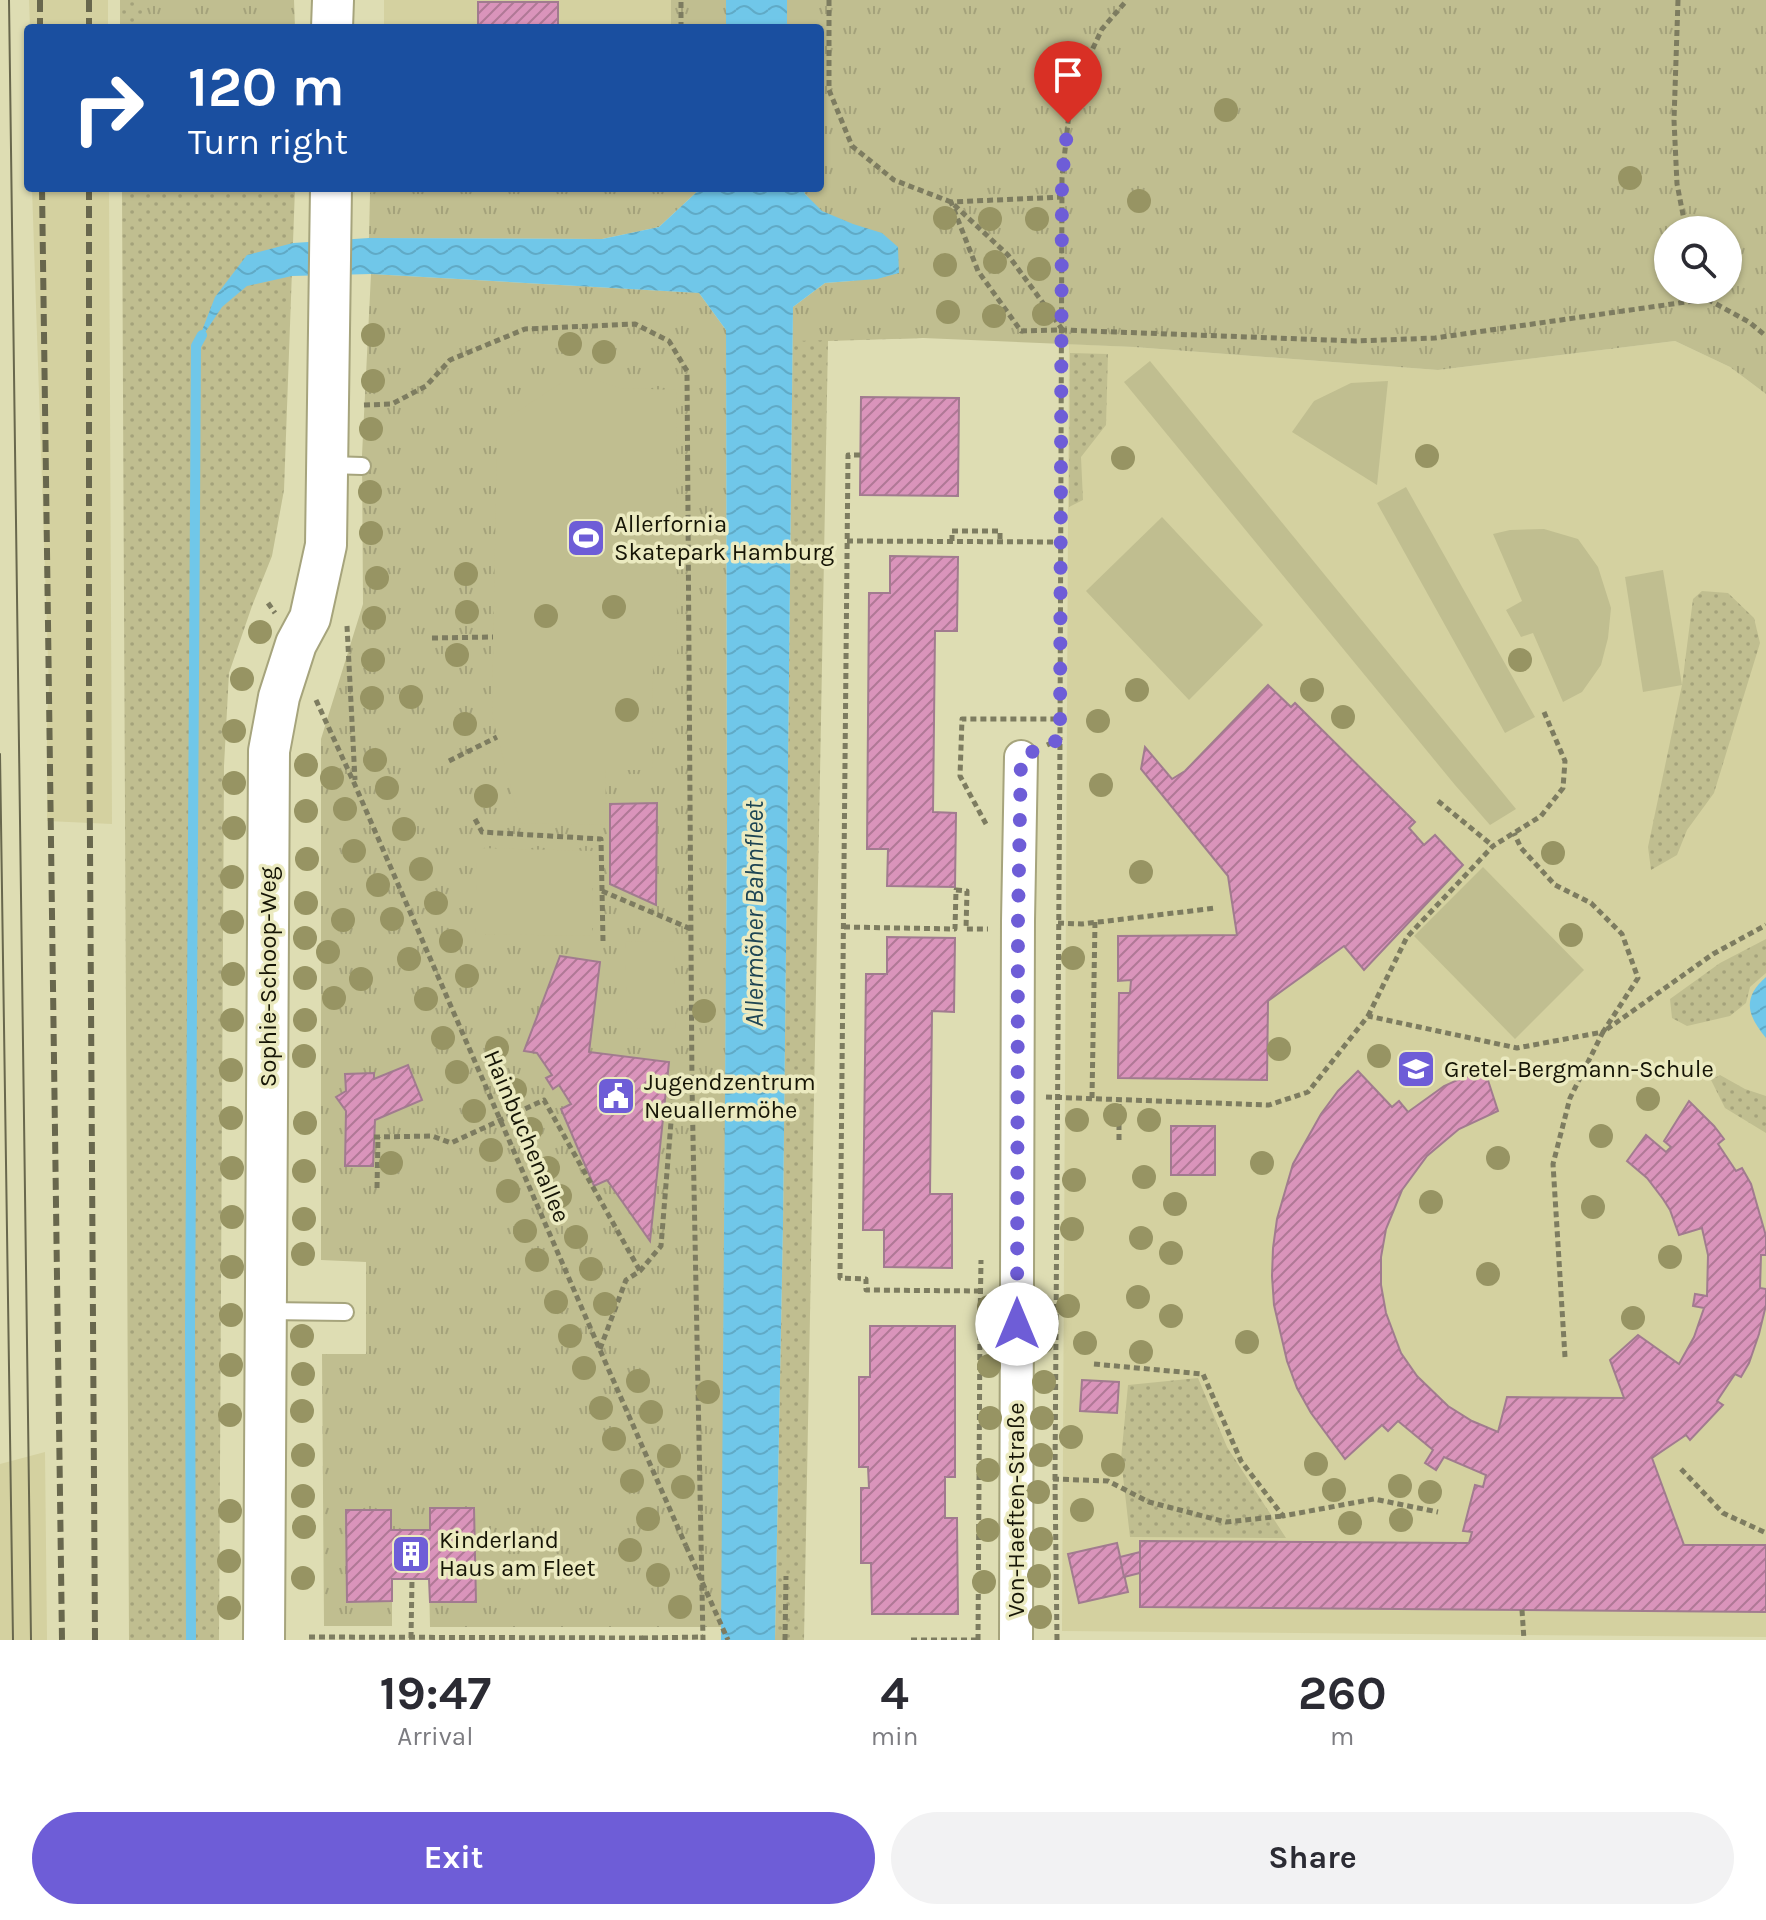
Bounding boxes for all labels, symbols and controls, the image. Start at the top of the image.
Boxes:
pin [1034,41,1102,123]
icon: arrive [1046,53,1090,97]
text: 120 m [188,54,345,119]
icon: right [56,56,160,160]
text: Turn right [188,121,348,163]
map controls [1654,216,1742,304]
button: search [1654,216,1742,304]
place label: Allerfornia Skatepark Hamburg [614,510,834,566]
sports icon: Allerfornia Skatepark Hamburg [565,517,607,559]
water label: Allermöher Bahnfleet [739,800,770,1027]
street label: Sophie-Schoop-Weg [254,866,282,1087]
street label: Hainbuchenallee [478,1046,576,1226]
school or university icon: Gretel-Bergmann-Schule [1395,1048,1437,1090]
place label: Gretel-Bergmann-Schule [1444,1055,1714,1083]
place label: Jugendzentrum Neuallermöhe [644,1068,816,1124]
public building icon: Jugendzentrum Neuallermöhe [595,1075,637,1117]
position arrow [975,1282,1059,1366]
street label: Von-Haeften-Straße [1002,1402,1030,1618]
place label: Kinderland Haus am Fleet [439,1526,595,1582]
building icon: Kinderland Haus am Fleet [390,1533,432,1575]
text: 19:47 [379,1665,491,1721]
text: 4 [880,1665,909,1721]
text: 260 [1298,1665,1387,1721]
text: Arrival [397,1721,473,1752]
text: min [871,1721,918,1752]
text: m [1330,1721,1354,1752]
button: Exit [32,1812,875,1904]
button: Share [891,1812,1734,1904]

